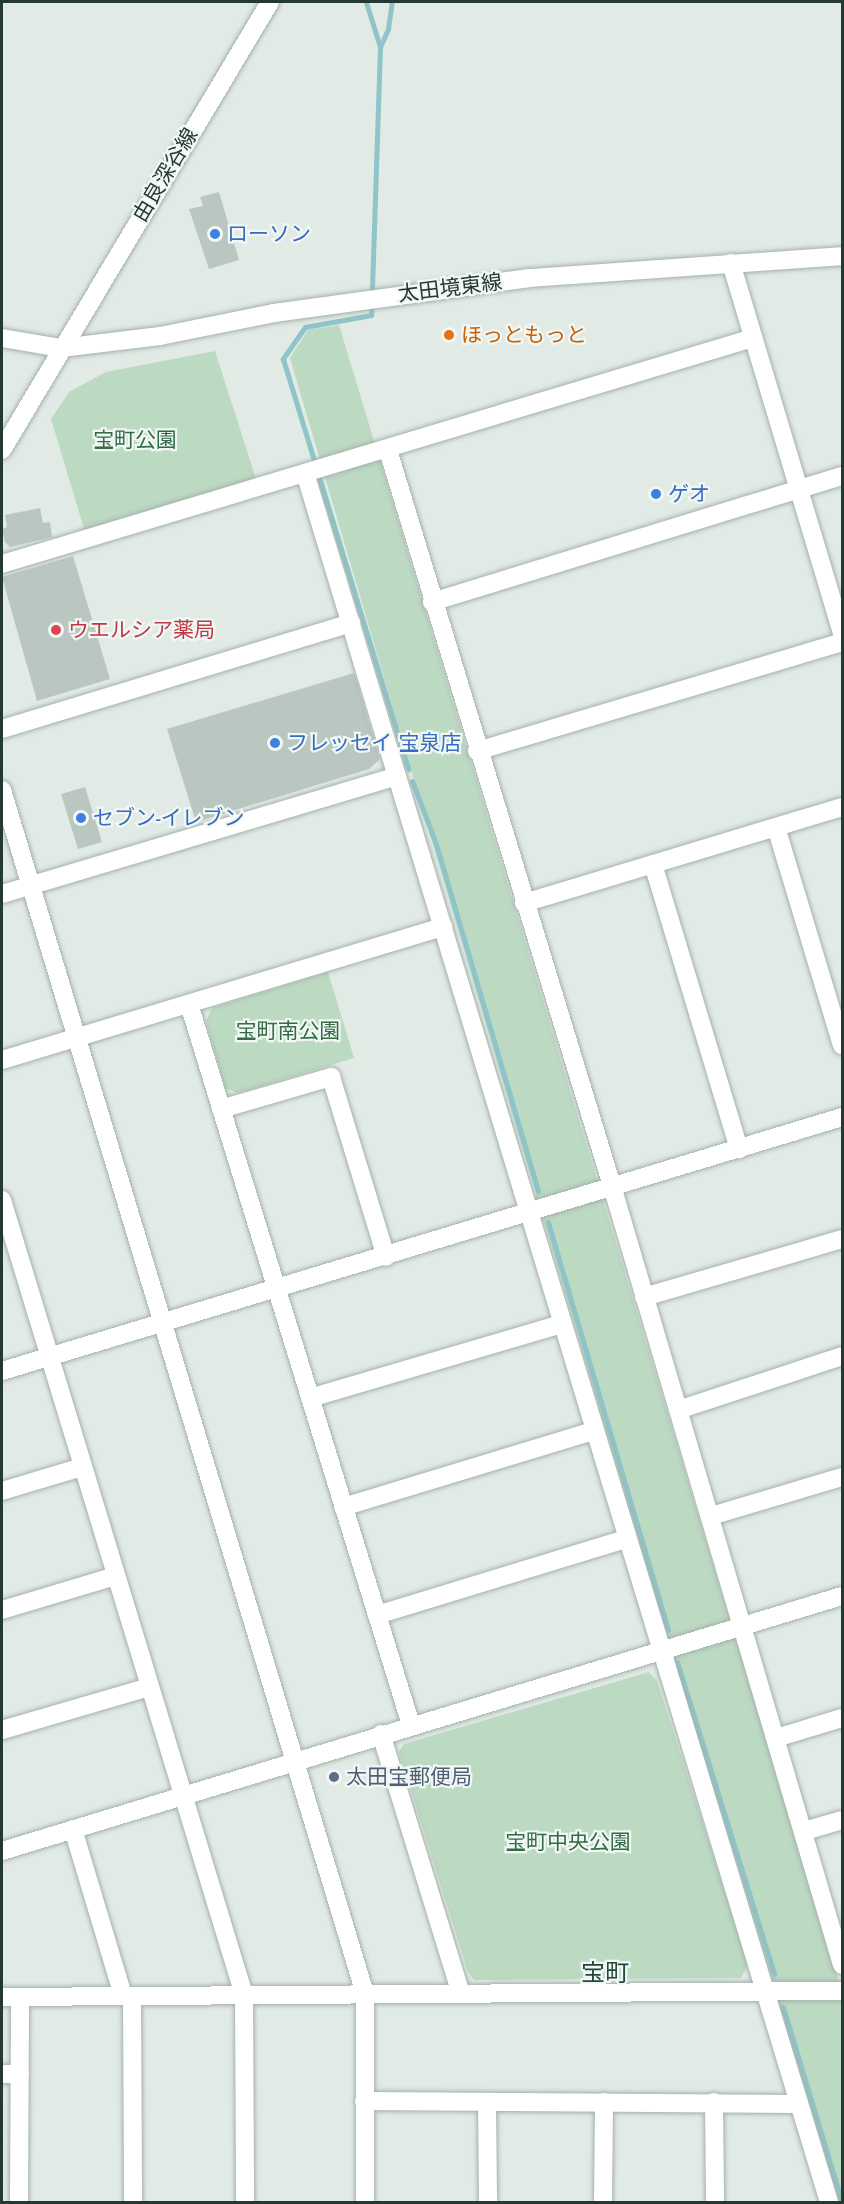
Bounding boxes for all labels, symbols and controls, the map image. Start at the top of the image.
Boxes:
street label: 由良深谷線 [127,124,203,226]
place label: ローソン [227,221,311,247]
marker: ローソン [208,227,222,241]
street label: 太田境東線 [396,269,504,307]
place label: ほっともっと [461,322,587,348]
marker: ほっともっと [442,328,456,342]
park label: 宝町公園 [93,427,177,453]
place label: ゲオ [668,481,710,507]
marker: ゲオ [649,487,663,501]
place label: ウエルシア薬局 [68,617,215,643]
marker: ウエルシア薬局 [49,623,63,637]
place label: フレッセイ 宝泉店 [287,730,461,756]
marker: フレッセイ 宝泉店 [268,736,282,750]
place label: セブン-イレブン [93,805,244,831]
marker: セブン-イレブン [74,811,88,825]
park label: 宝町南公園 [236,1018,340,1044]
place label: 太田宝郵便局 [346,1764,472,1790]
marker: 太田宝郵便局 [327,1770,341,1784]
park label: 宝町中央公園 [505,1829,631,1855]
district label: 宝町 [581,1959,629,1987]

